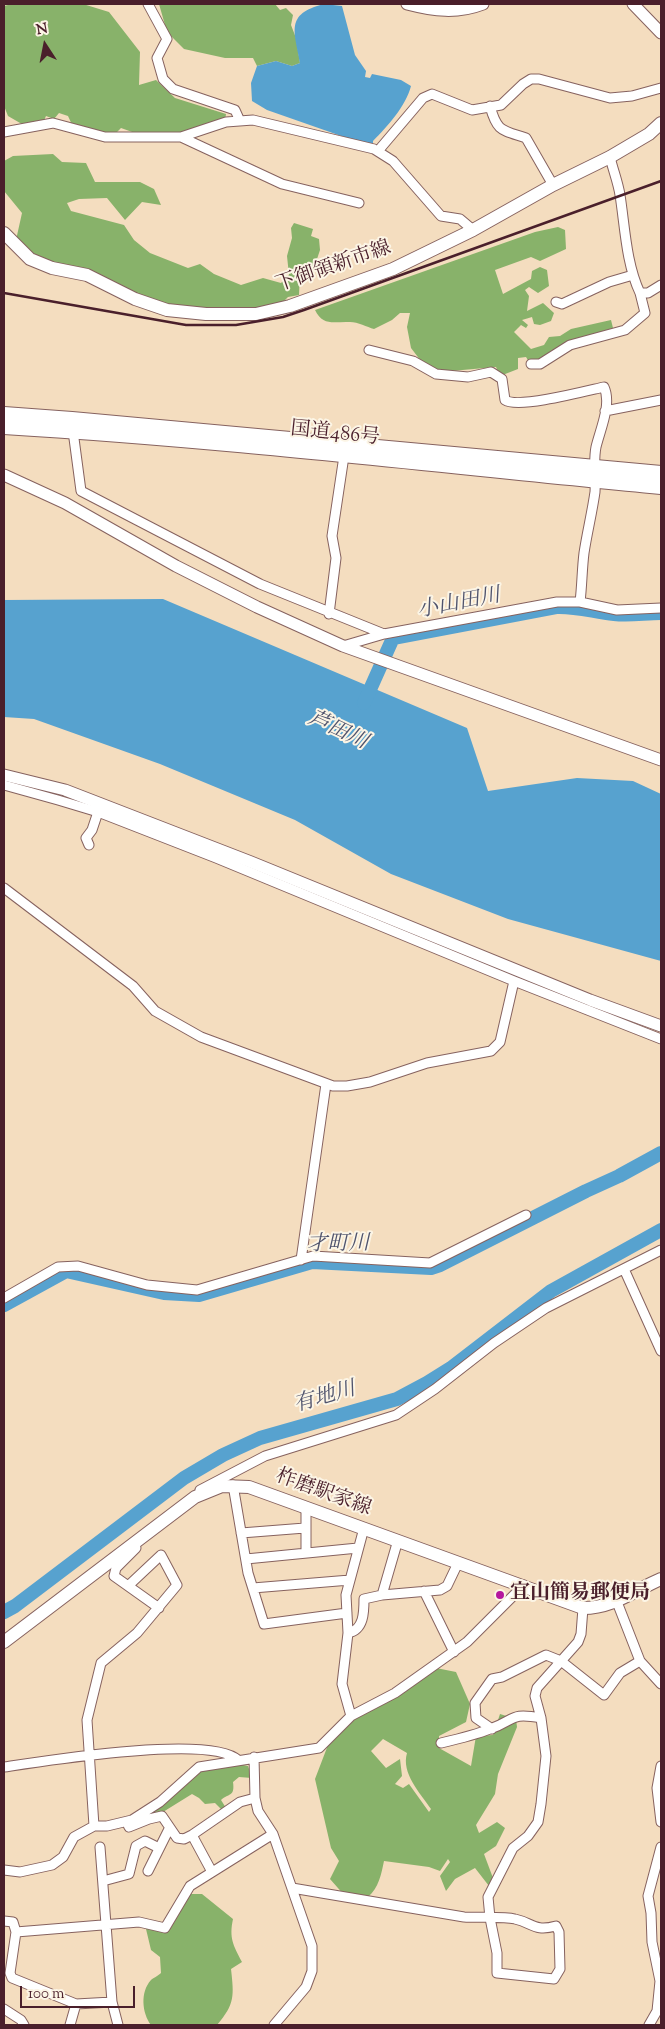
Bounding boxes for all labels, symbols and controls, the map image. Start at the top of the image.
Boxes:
text: N [35,19,50,41]
north arrow [20,20,70,70]
street label: 下御領新市線 [273,237,395,299]
street label: 国道486号 [289,418,381,452]
water label: 小山田川 [415,585,503,625]
water label: 芦田川 [303,707,371,757]
water label: 才町川 [306,1233,370,1259]
water label: 有地川 [291,1378,359,1420]
street label: 柞磨駅家線 [272,1466,374,1522]
place label: 宜山簡易郵便局 [510,1583,650,1607]
marker: 宜山簡易郵便局 [494,1589,506,1601]
scale bar [22,1976,138,2008]
text: 100 m [28,1984,64,2005]

